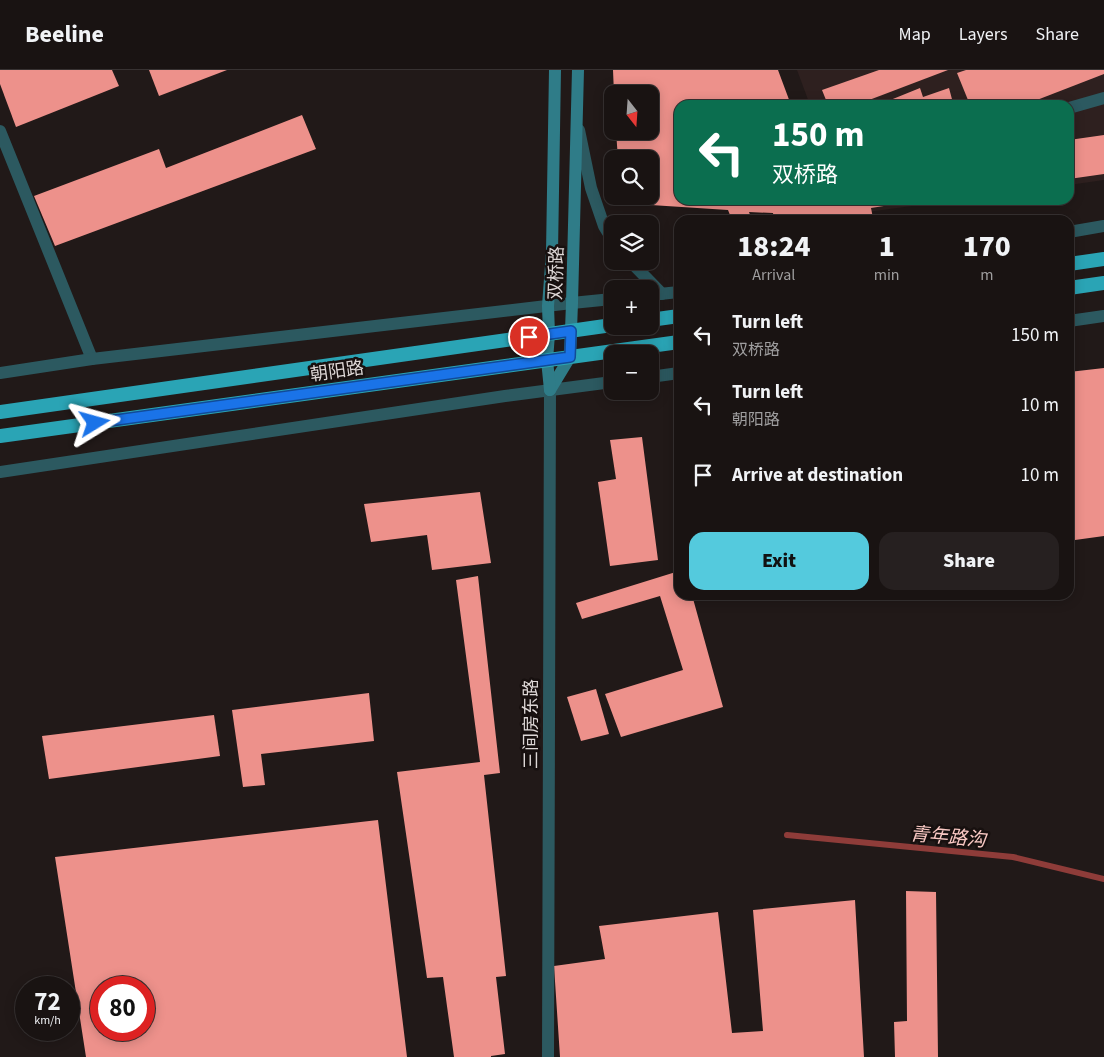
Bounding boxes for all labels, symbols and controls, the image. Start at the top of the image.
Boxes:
text: Beeline [25,17,104,52]
text: Map [899,22,931,47]
text: Layers [959,22,1008,47]
text: Share [1036,22,1079,47]
north arrow [604,85,659,140]
map controls [604,85,659,400]
text: 150 m [772,110,864,160]
icon: left [689,120,754,185]
button: search [604,150,659,205]
text: 双桥路 [772,159,838,191]
button: layers [604,215,659,270]
text: 18:24 [737,225,811,268]
text: 1 [879,225,895,268]
text: 170 [963,225,1011,268]
street label: 双桥路 [543,246,570,300]
text: Arrival [752,264,795,286]
text: min [874,264,900,286]
text: m [980,264,993,286]
button: + [604,280,659,335]
text: Turn left [732,309,803,336]
pin [508,316,550,358]
icon: left [689,321,717,349]
text: 150 m [1011,322,1059,349]
icon: arrive [515,323,543,351]
text: 双桥路 [732,339,780,361]
button: − [604,345,659,400]
street label: 朝阳路 [309,355,366,388]
text: Turn left [732,379,803,406]
icon: left [689,391,717,419]
text: 10 m [1021,392,1059,419]
position arrow [68,396,120,448]
text: 朝阳路 [732,409,780,431]
icon: arrive [689,461,717,489]
text: Arrive at destination [732,462,903,489]
text: 10 m [1021,462,1059,489]
button: Exit [689,532,869,590]
button: Share [879,532,1059,590]
street label: 三间房东路 [519,679,544,769]
water label: 青年路沟 [909,821,989,854]
speed limit sign: 80 [90,976,155,1041]
text: 72 [34,984,61,1020]
text: km/h [34,1012,61,1029]

